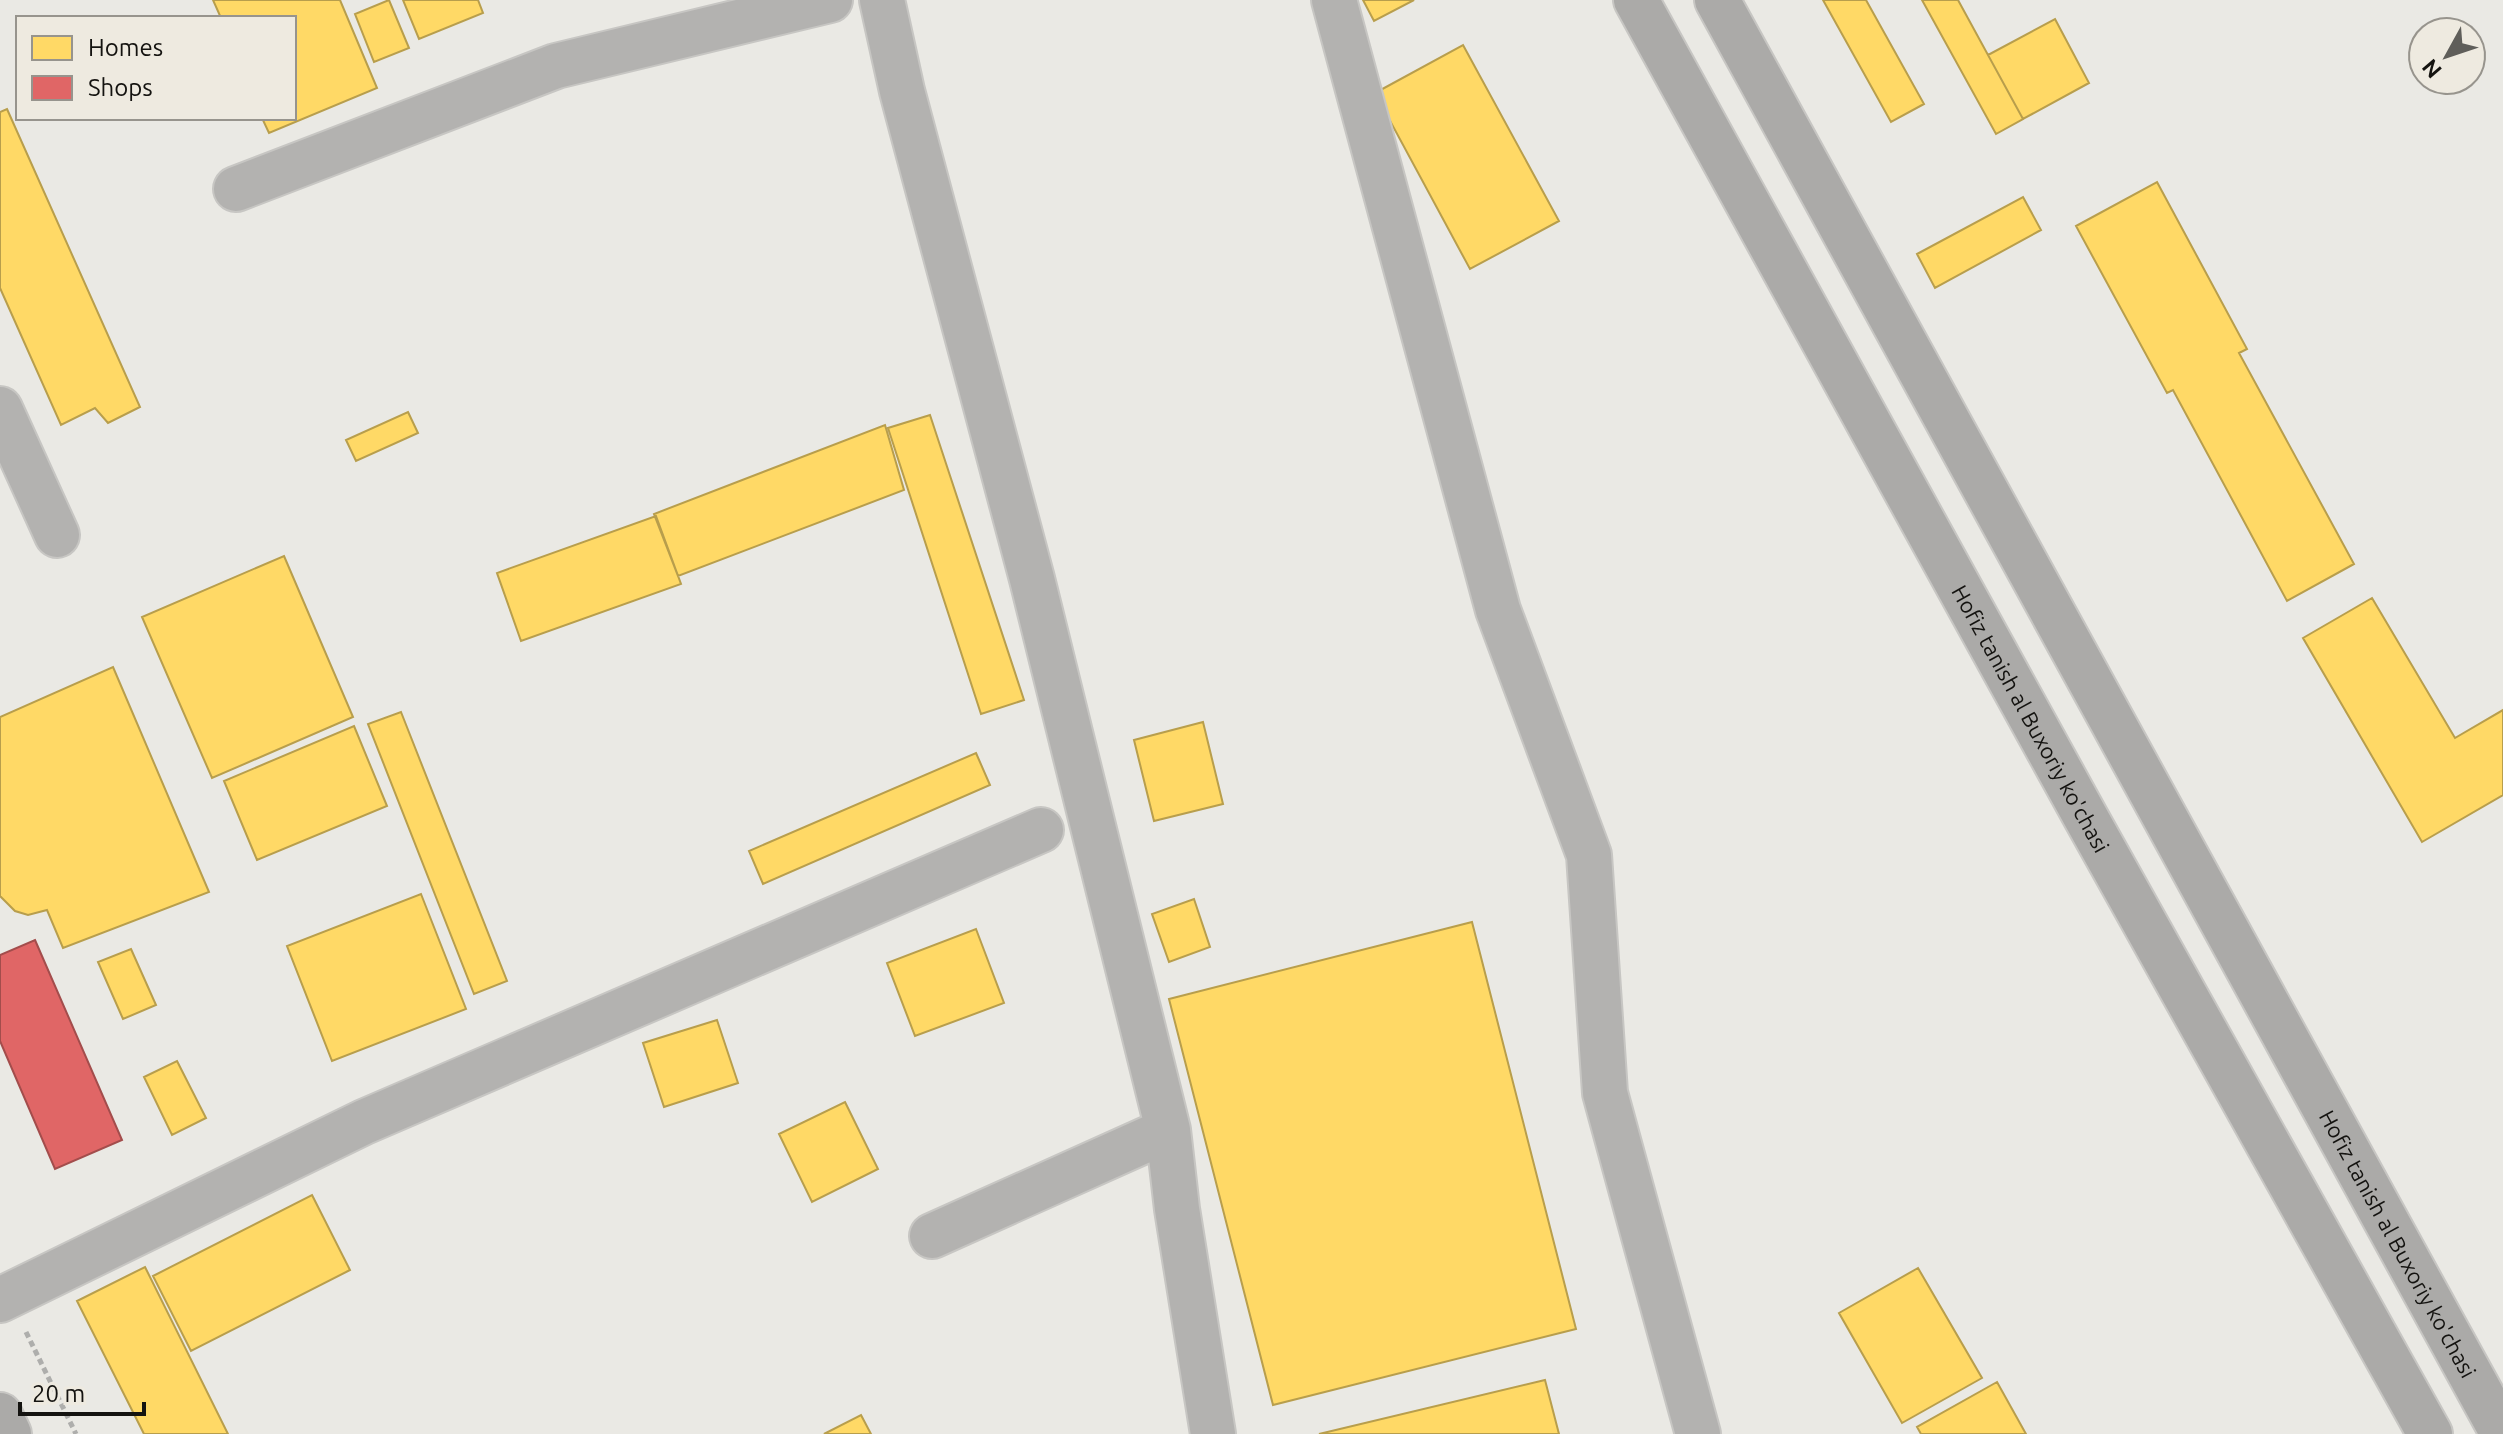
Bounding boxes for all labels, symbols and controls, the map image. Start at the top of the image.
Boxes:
legend [16,16,296,120]
north arrow [2407,16,2487,96]
text: Homes [88,34,163,61]
text: N [2416,55,2446,84]
text: Shops [88,74,153,101]
street label: Hofiz tanish al Buxoriy ko'chasi [1948,580,2115,856]
street label: Hofiz tanish al Buxoriy ko'chasi [2315,1105,2482,1382]
scale bar [20,1366,144,1416]
text: 20 m [32,1380,85,1407]

